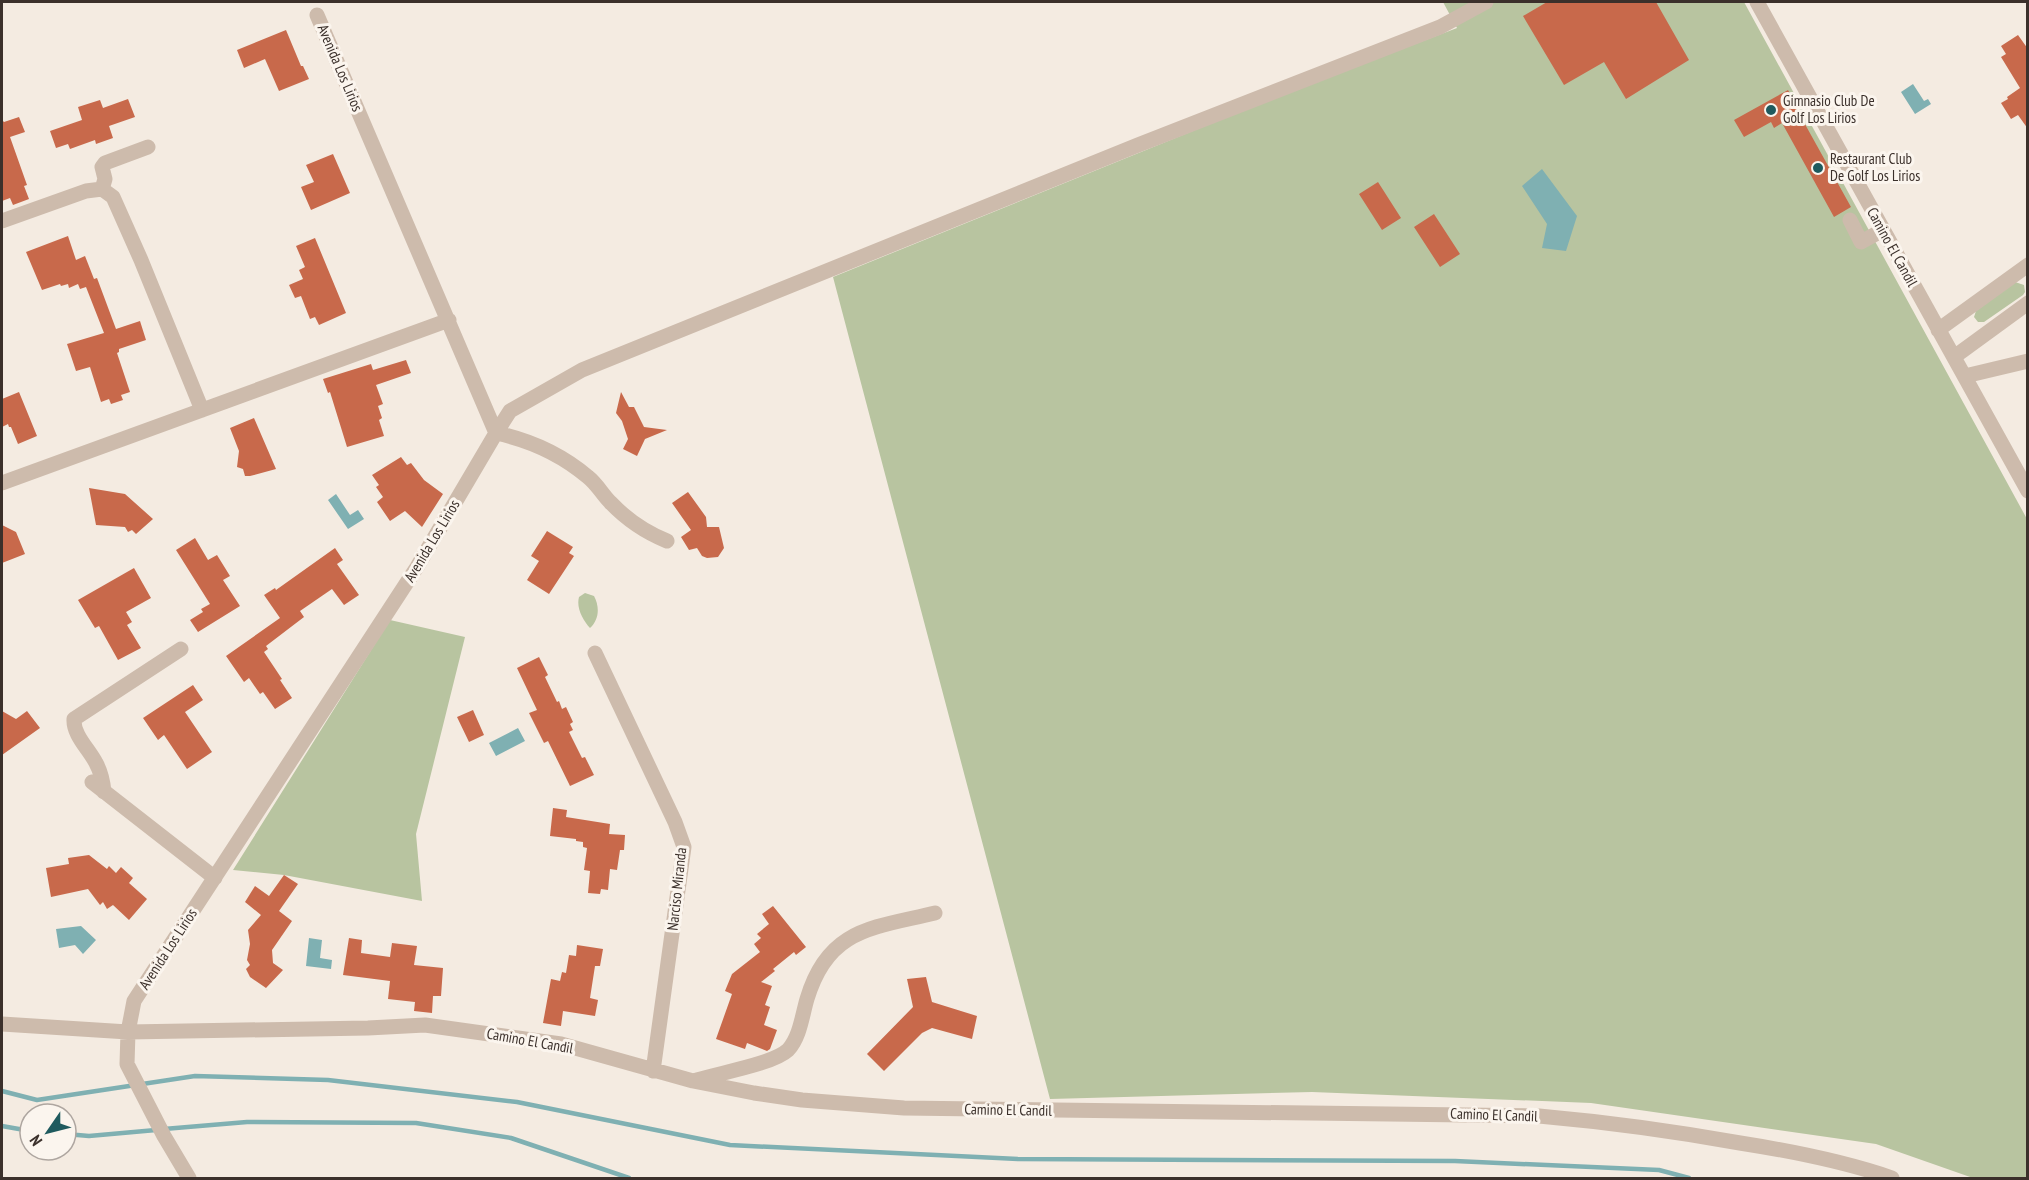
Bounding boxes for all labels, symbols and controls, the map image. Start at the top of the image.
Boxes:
street label: Avenida Los Lirios [314,21,367,114]
place label: Gimnasio Club De Golf Los Lirios [1783,91,1875,127]
marker: Gimnasio Club De Golf Los Lirios [1764,103,1778,117]
place label: Restaurant Club De Golf Los Lirios [1830,149,1920,185]
marker: Restaurant Club De Golf Los Lirios [1811,161,1825,175]
street label: Camino El Candil [1863,204,1922,290]
street label: Avenida Los Lirios [400,496,464,585]
street label: Narciso Miranda [663,846,690,931]
street label: Avenida Los Lirios [134,905,201,993]
street label: Camino El Candil [485,1024,575,1058]
street label: Camino El Candil [964,1099,1052,1120]
north arrow [18,1102,78,1162]
street label: Camino El Candil [1450,1103,1539,1126]
text: N [25,1131,46,1150]

